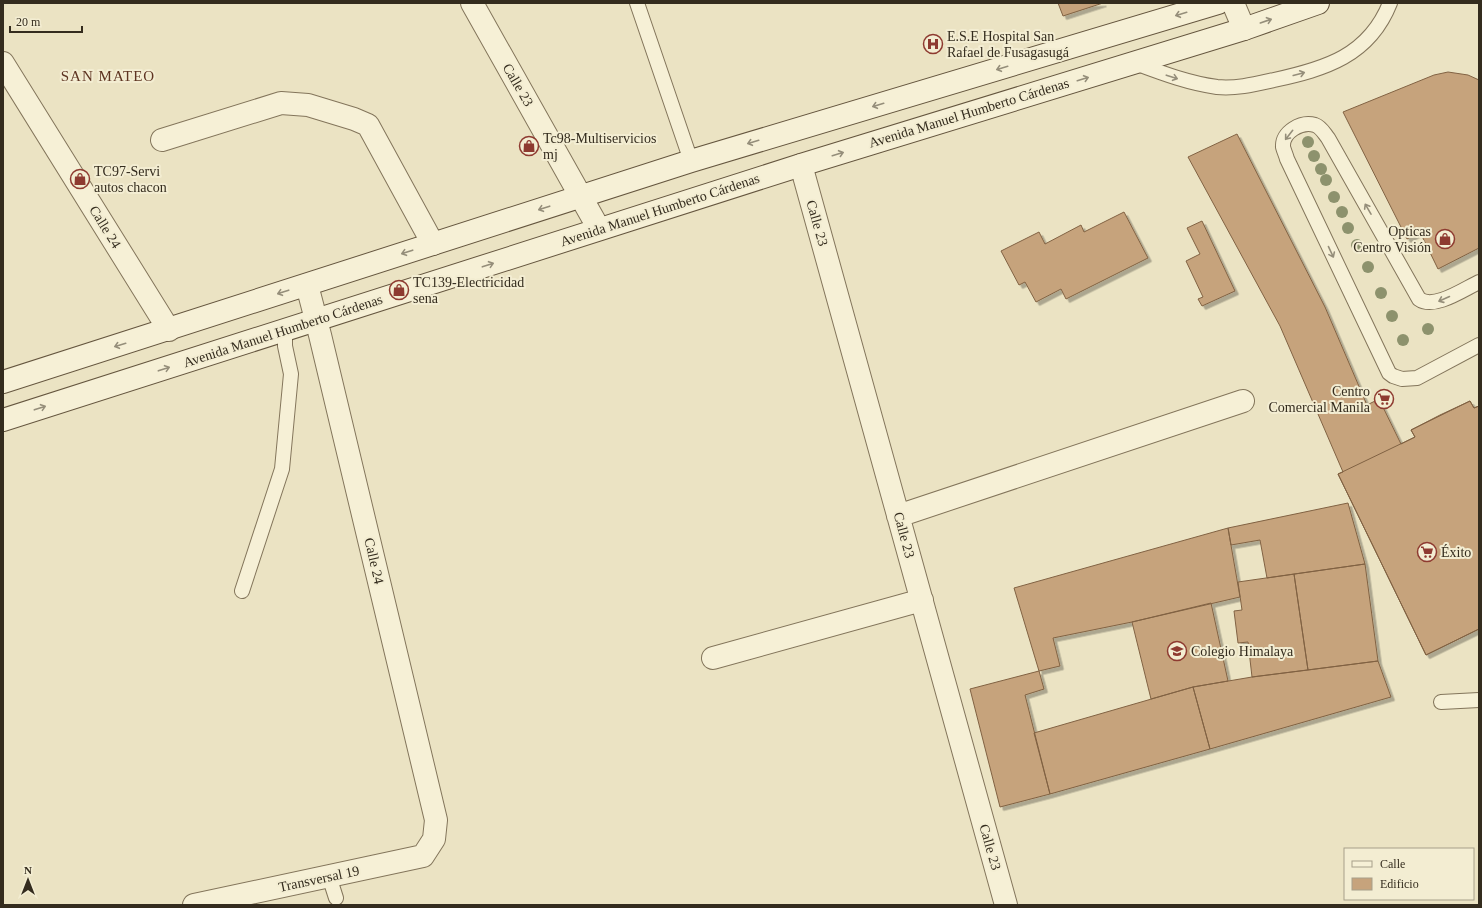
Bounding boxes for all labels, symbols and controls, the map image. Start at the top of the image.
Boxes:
scale bar [10,8,82,34]
one-way arrow [1174,11,1187,18]
text: 20 m [16,15,41,29]
one-way arrow [1259,17,1272,24]
place label: E.S.E Hospital San Rafael de Fusagasugá [947,29,1070,60]
hospital icon: E.S.E Hospital San Rafael de Fusagasugá [922,33,944,55]
street label: Calle 23 [500,61,536,109]
one-way arrow [996,65,1009,72]
district label: SAN MATEO [61,68,155,84]
one-way arrow [1292,70,1305,77]
one-way arrow [1165,73,1177,81]
street label: Avenida Manuel Humberto Cárdenas [867,75,1071,151]
one-way arrow [1076,75,1089,82]
one-way arrow [872,102,885,109]
one-way arrow [1285,129,1293,140]
place label: Tc98-Multiservicios mj [543,131,656,162]
shop icon: Tc98-Multiservicios mj [518,135,540,157]
one-way arrow [747,139,760,146]
one-way arrow [832,150,845,157]
place label: TC97-Servi autos chacon [94,164,167,195]
shop icon: TC97-Servi autos chacon [69,168,91,190]
street label: Avenida Manuel Humberto Cárdenas [559,171,761,249]
street label: Calle 23 [803,198,831,248]
street label: Calle 24 [86,203,124,251]
one-way arrow [1364,203,1372,215]
one-way arrow [538,205,551,212]
place label: Opticas Centro Visión [1353,224,1431,255]
shop icon: Opticas Centro Visión [1434,228,1456,250]
one-way arrow [1328,246,1335,258]
one-way arrow [401,249,414,256]
one-way arrow [481,261,494,268]
place label: TC139-Electricidad sena [413,275,524,306]
shop icon: TC139-Electricidad sena [388,279,410,301]
one-way arrow [277,289,290,296]
street label: Avenida Manuel Humberto Cárdenas [182,292,384,370]
one-way arrow [1438,295,1450,303]
one-way arrow [113,342,126,349]
one-way arrow [157,365,170,372]
place label: Centro Comercial Manila [1269,384,1371,415]
supermarket icon: Centro Comercial Manila [1373,388,1395,410]
one-way arrow [33,404,46,411]
street label: Calle 23 [891,510,917,560]
street label: Calle 24 [361,536,387,586]
supermarket icon: Éxito [1416,541,1438,563]
place label: Éxito [1441,544,1471,560]
school or university icon: Colegio Himalaya [1166,640,1188,662]
place label: Colegio Himalaya [1191,644,1294,659]
street label: Calle 23 [976,822,1004,872]
legend [1344,848,1474,900]
text: Calle [1380,857,1405,871]
north arrow [8,860,48,900]
street label: Transversal 19 [277,863,361,895]
text: N [24,864,32,876]
text: Edificio [1380,877,1419,891]

